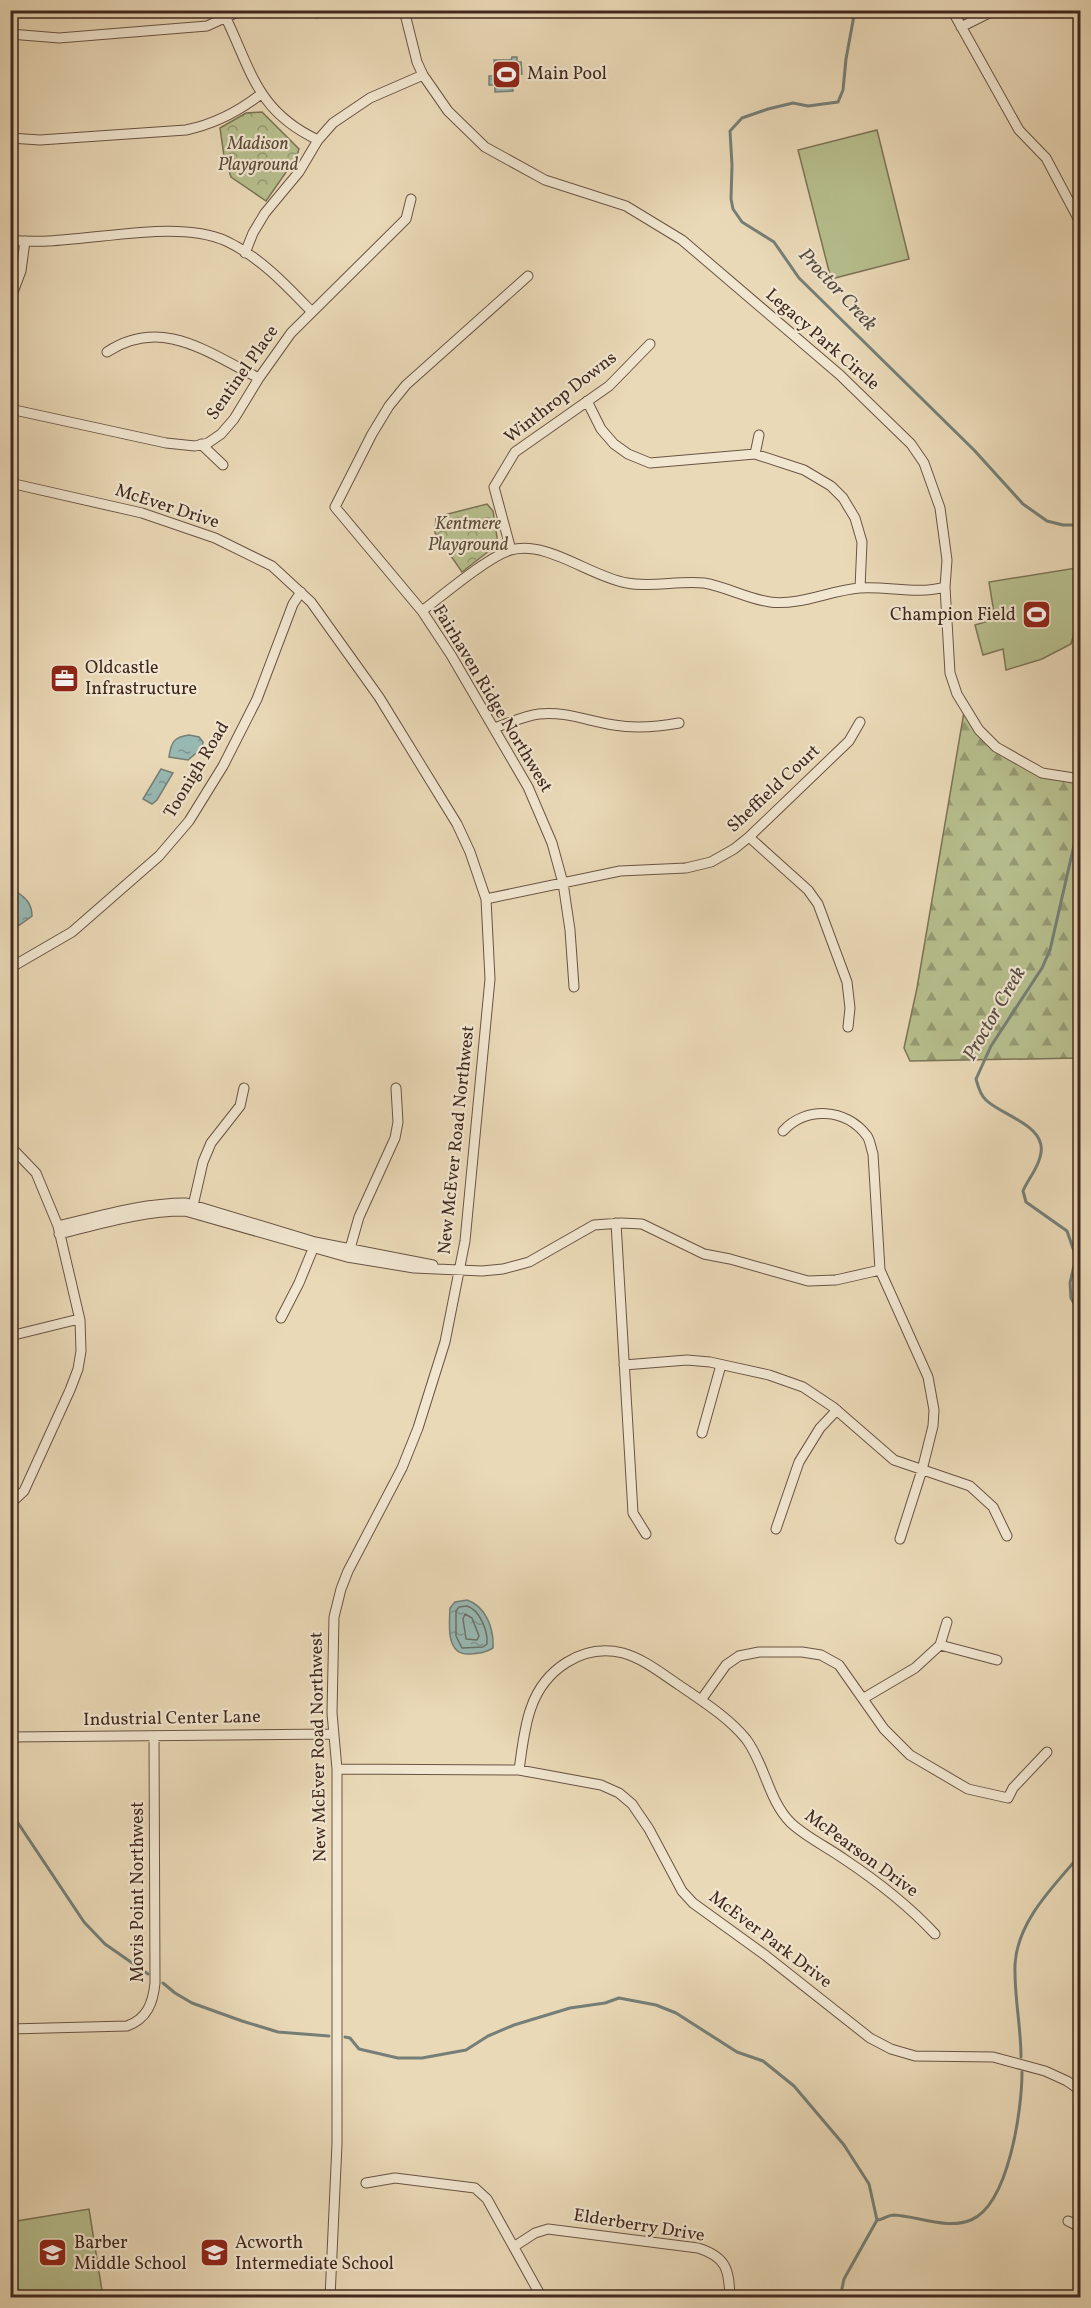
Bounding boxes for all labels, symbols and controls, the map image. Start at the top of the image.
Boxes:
sports icon: Main Pool [490,58,522,90]
place label: Main Pool [527,62,607,87]
park label: Madison Playground [218,132,299,178]
water label: Proctor Creek [791,242,883,338]
street label: Legacy Park Circle [759,283,885,397]
street label: Sentinel Place [201,321,285,425]
street label: Winthrop Downs [499,346,623,450]
street label: McEver Drive [112,478,222,536]
park label: Kentmere Playground [428,512,509,558]
sports icon: Champion Field [1021,599,1053,631]
street label: Fairhaven Ridge Northwest [426,601,558,797]
place label: Champion Field [890,603,1016,628]
place label: Oldcastle Infrastructure [85,656,197,702]
office icon: Oldcastle Infrastructure [48,662,80,694]
street label: Toonigh Road [158,717,236,823]
street label: Sheffield Court [722,739,826,839]
water label: Proctor Creek [957,962,1033,1066]
street label: New McEver Road Northwest [433,1024,481,1256]
street label: New McEver Road Northwest [304,1632,334,1862]
street label: Industrial Center Lane [83,1705,261,1733]
street label: Movis Point Northwest [126,1802,151,1982]
street label: McPearson Drive [799,1804,923,1904]
street label: McEver Park Drive [703,1885,837,1995]
street label: Elderberry Drive [572,2203,706,2249]
place label: Barber Middle School [74,2231,187,2277]
place label: Acworth Intermediate School [235,2231,394,2277]
school or university icon: Barber Middle School [37,2237,69,2269]
school or university icon: Acworth Intermediate School [198,2237,230,2269]

